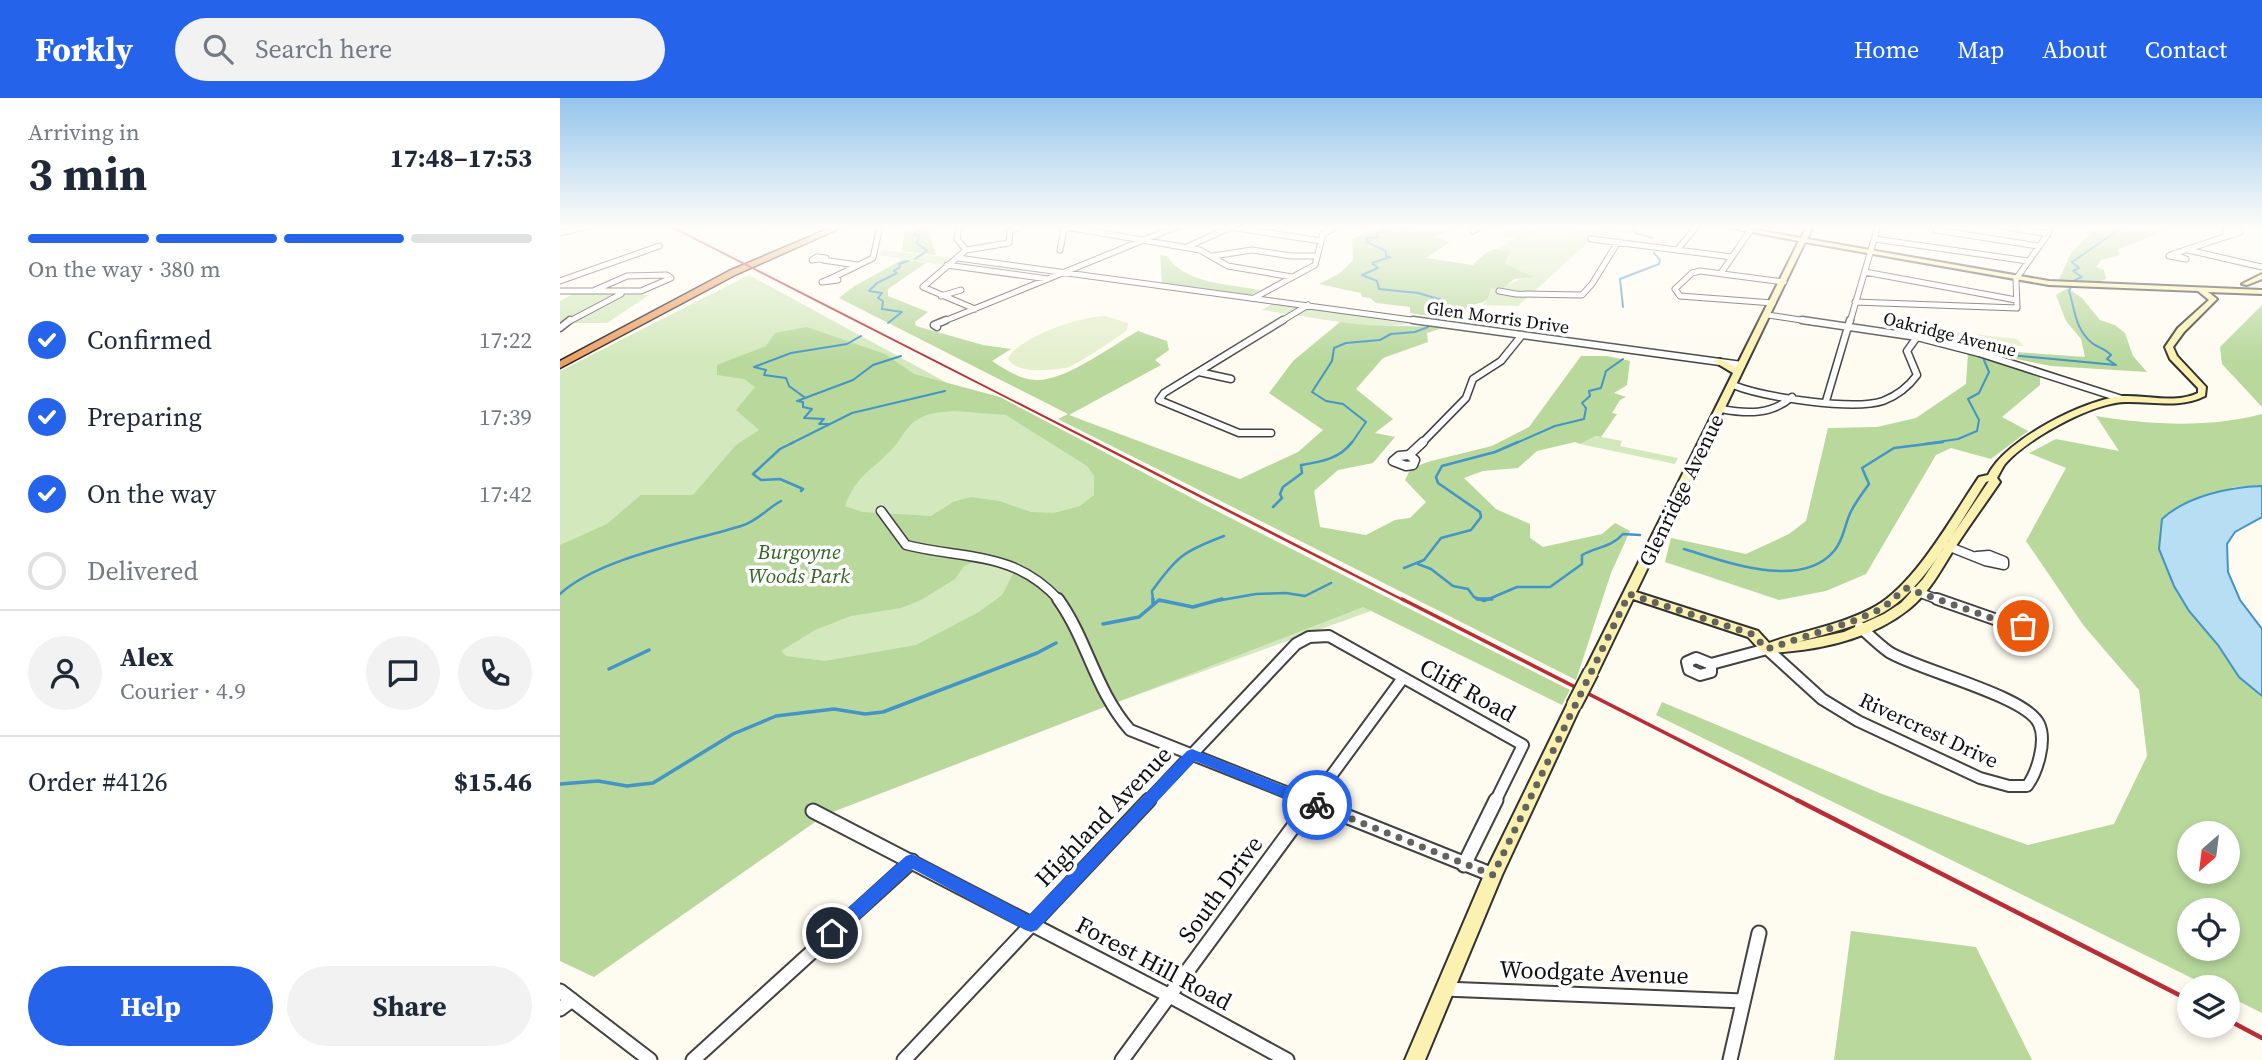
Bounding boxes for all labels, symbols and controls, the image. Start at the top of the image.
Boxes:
search box [175,18,665,81]
text: Forkly [35,27,133,72]
icon: search [199,30,237,68]
text: Search here [255,31,392,67]
text: Home [1854,33,1919,66]
text: Map [1957,33,2004,66]
text: About [2042,33,2107,66]
text: Contact [2145,33,2227,66]
text: Arriving in [28,116,140,148]
text: 17:48–17:53 [390,140,532,176]
text: 3 min [28,142,147,205]
text: On the way · 380 m [28,253,221,285]
street label: Glen Morris Drive [1425,295,1571,339]
street label: Oakridge Avenue [1881,305,2019,363]
icon: check [28,321,66,359]
text: Confirmed [87,322,212,358]
text: 17:22 [479,324,532,356]
icon: check [28,398,66,436]
text: Preparing [87,399,202,435]
text: 17:39 [479,401,532,433]
street label: Glenridge Avenue [1632,409,1730,571]
icon: check [28,475,66,513]
text: On the way [87,476,216,512]
text: 17:42 [479,478,532,510]
park label: Burgoyne Woods Park [748,537,850,590]
text: Delivered [87,553,198,589]
pin [1993,596,2053,656]
icon: bag [2004,607,2042,645]
button: person [28,636,102,710]
button: chat [366,636,440,710]
button: phone [458,636,532,710]
text: Alex [120,639,174,675]
street label: Cliff Road [1414,650,1522,730]
text: Courier · 4.9 [120,675,246,707]
street label: Rivercrest Drive [1855,685,2003,775]
street label: Highland Avenue [1027,738,1179,894]
text: Order #4126 [28,764,168,800]
text: $15.46 [454,764,532,800]
courier [1282,770,1352,840]
icon: bike [1298,786,1336,824]
north arrow [2177,821,2240,884]
map controls [2177,821,2240,1038]
street label: South Drive [1170,829,1270,949]
button: locate [2177,898,2240,961]
pin [802,903,862,963]
street label: Forest Hill Road [1070,908,1238,1018]
icon: home [813,914,851,952]
street label: Woodgate Avenue [1499,952,1689,992]
button: Help [28,966,273,1046]
button: Share [287,966,532,1046]
button: layers [2177,975,2240,1038]

